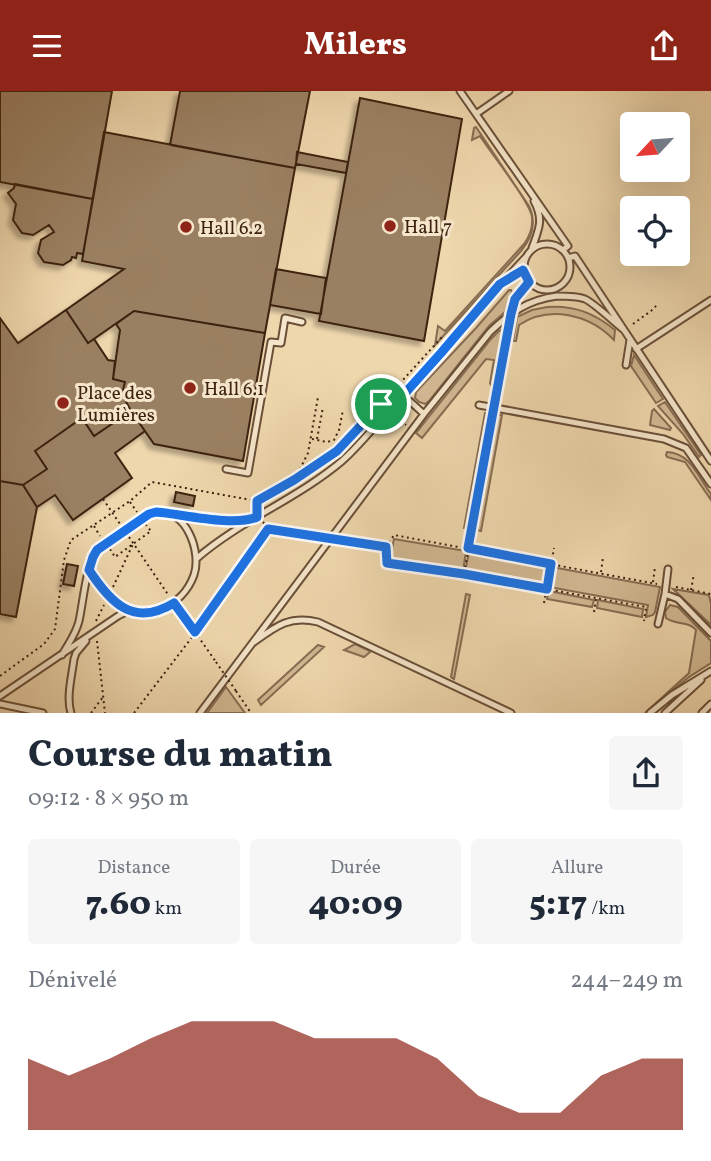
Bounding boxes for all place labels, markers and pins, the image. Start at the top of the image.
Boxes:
place label: Hall 7 [404,215,452,241]
place label: Hall 6.2 [200,216,263,242]
marker: Hall 7 [382,218,398,234]
marker: Hall 6.2 [178,219,194,235]
pin [351,374,411,434]
place label: Hall 6.1 [204,377,264,403]
marker: Hall 6.1 [182,380,198,396]
place label: Place des Lumières [77,381,155,429]
marker: Place des Lumières [55,395,71,411]

